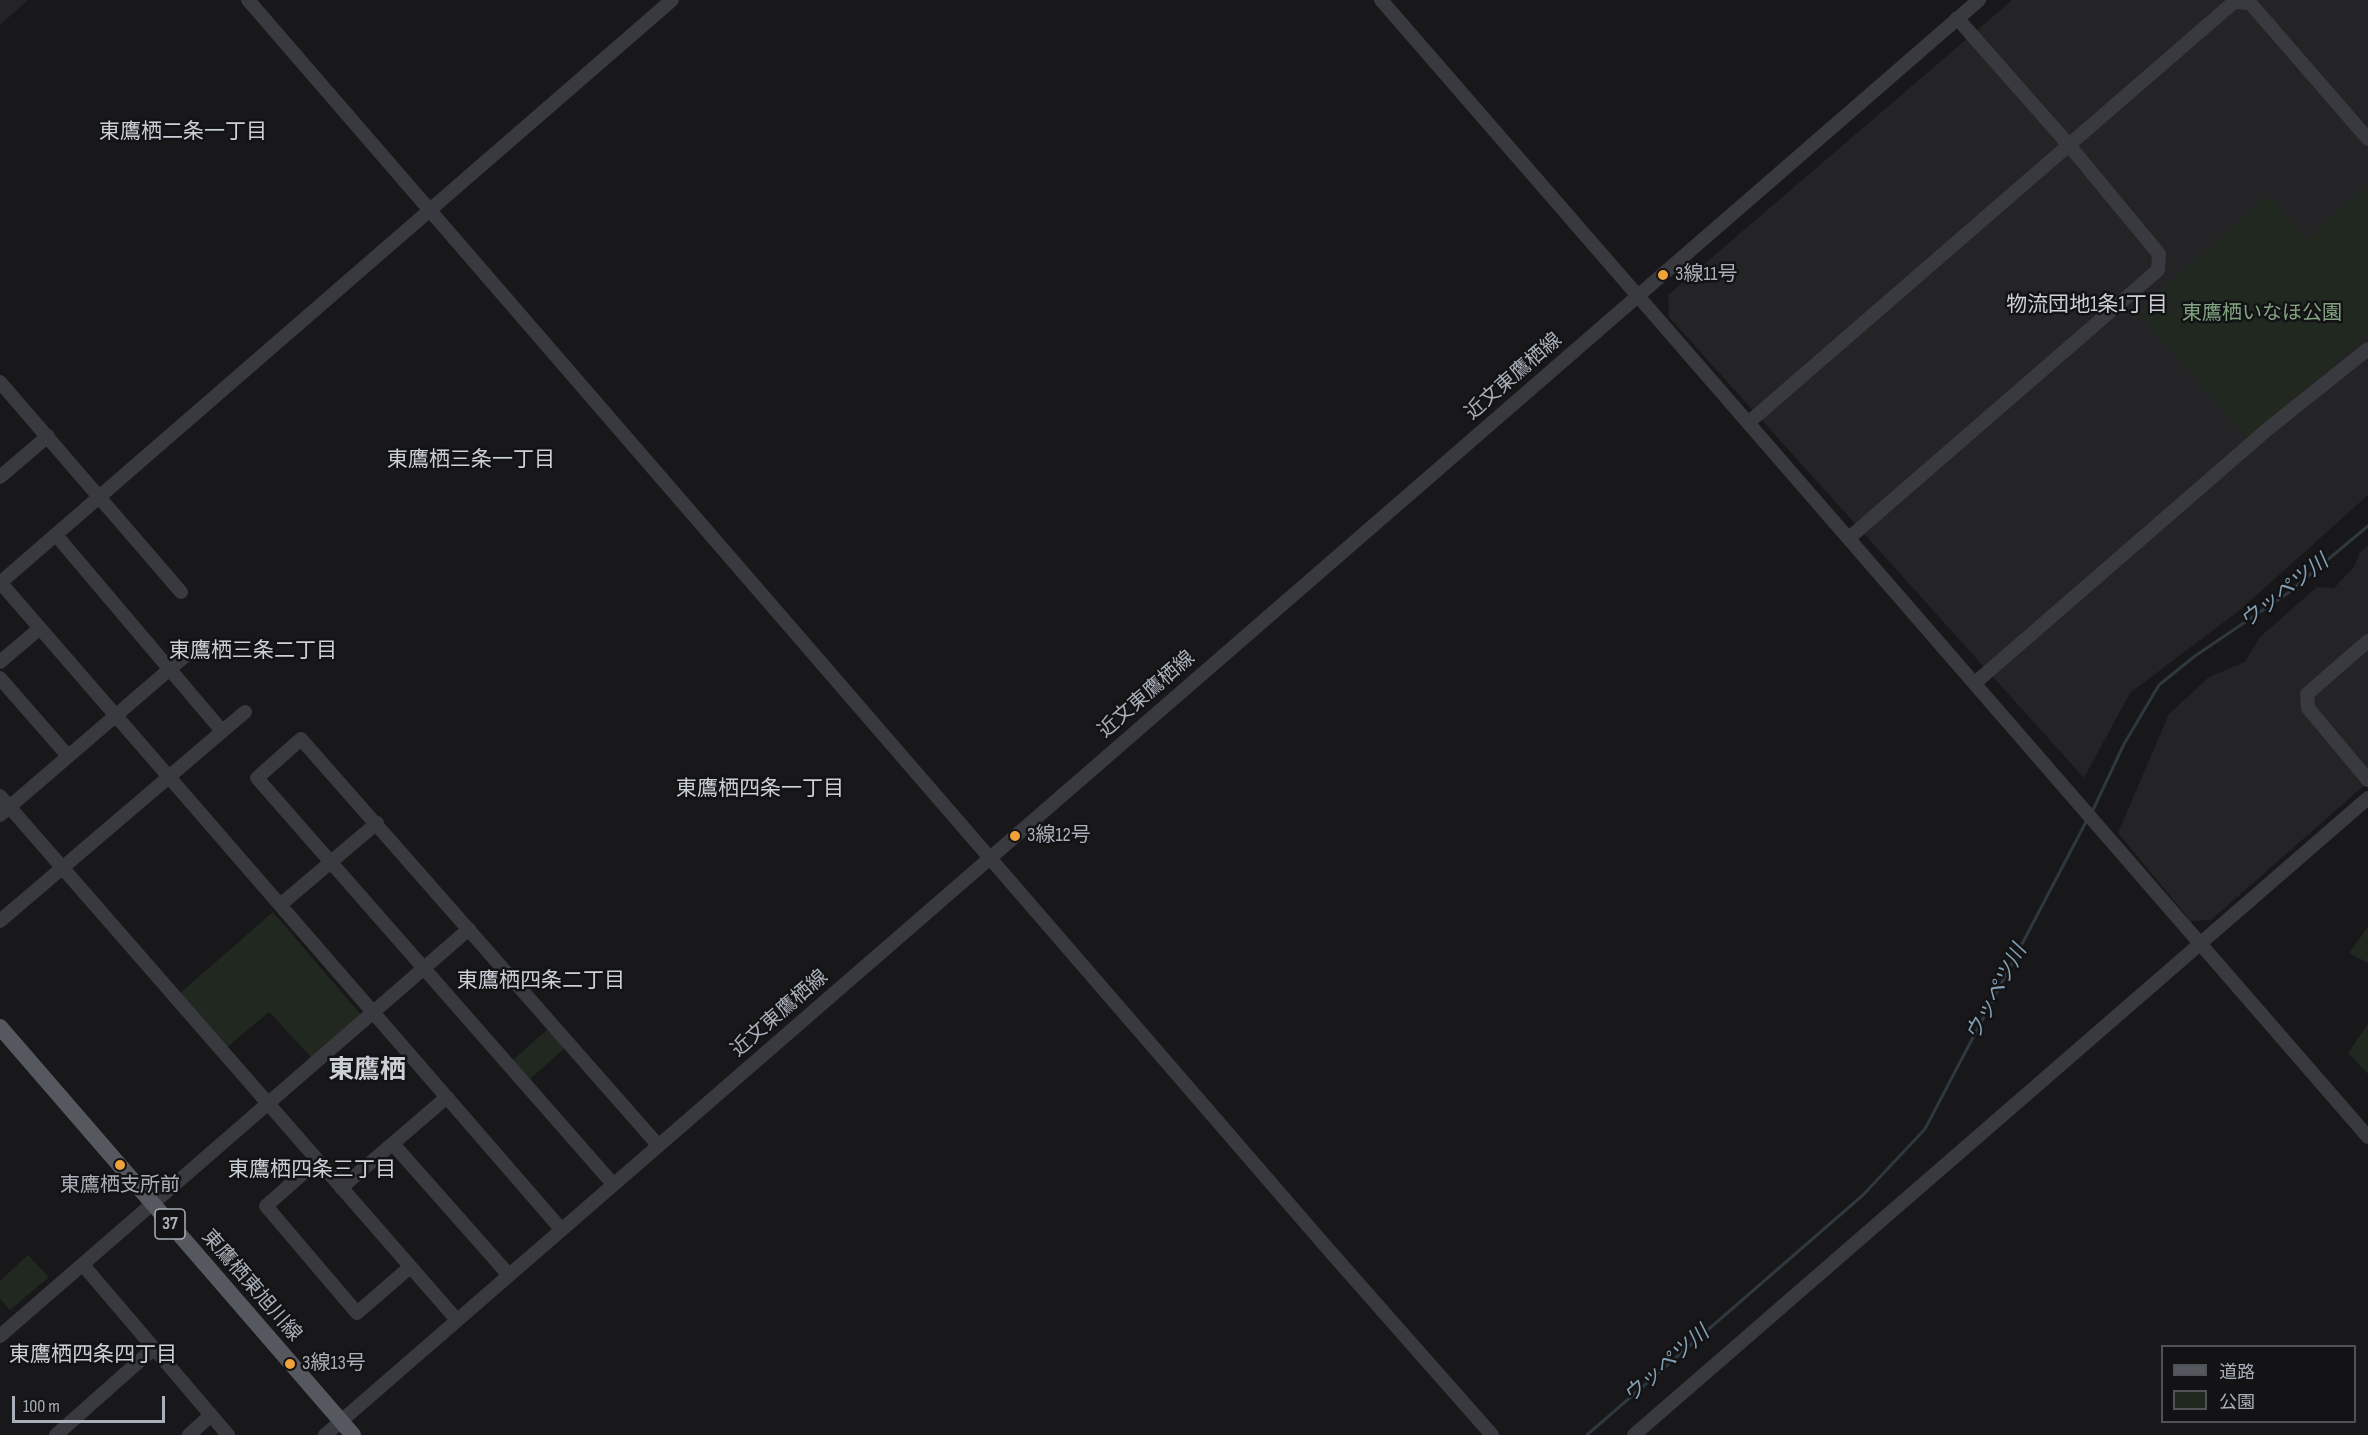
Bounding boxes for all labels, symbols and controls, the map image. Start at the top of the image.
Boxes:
district label: 東鷹栖二条一丁目 [99,120,267,146]
place label: 3線11号 [1675,263,1737,287]
marker: 3線11号 [1656,268,1670,282]
district label: 物流団地1条1丁目 [2006,293,2168,319]
park label: 東鷹栖いなほ公園 [2182,302,2342,326]
street label: 近文東鷹栖線 [1461,329,1567,425]
district label: 東鷹栖三条一丁目 [387,448,555,474]
water label: ウッペツ川 [2236,550,2334,634]
district label: 東鷹栖三条二丁目 [169,639,337,665]
street label: 近文東鷹栖線 [1094,647,1200,743]
district label: 東鷹栖四条一丁目 [676,777,844,803]
place label: 3線12号 [1027,824,1091,848]
marker: 3線12号 [1008,829,1022,843]
water label: ウッペツ川 [1961,941,2033,1045]
street label: 近文東鷹栖線 [727,966,833,1062]
district label: 東鷹栖四条二丁目 [457,969,625,995]
district label: 東鷹栖 [328,1055,406,1087]
marker: 東鷹栖支所前 [113,1158,127,1172]
district label: 東鷹栖四条三丁目 [228,1158,396,1184]
place label: 東鷹栖支所前 [60,1174,180,1198]
road number: 37 [155,1209,185,1239]
street label: 東鷹栖東旭川線 [196,1225,306,1347]
water label: ウッペツ川 [1619,1321,1715,1409]
district label: 東鷹栖四条四丁目 [9,1343,177,1369]
legend [2161,1345,2356,1423]
place label: 3線13号 [302,1352,366,1376]
marker: 3線13号 [283,1357,297,1371]
text: 道路 [2219,1362,2255,1383]
scale bar [15,1384,168,1422]
text: 公園 [2219,1392,2255,1413]
text: 100 m [23,1396,60,1417]

